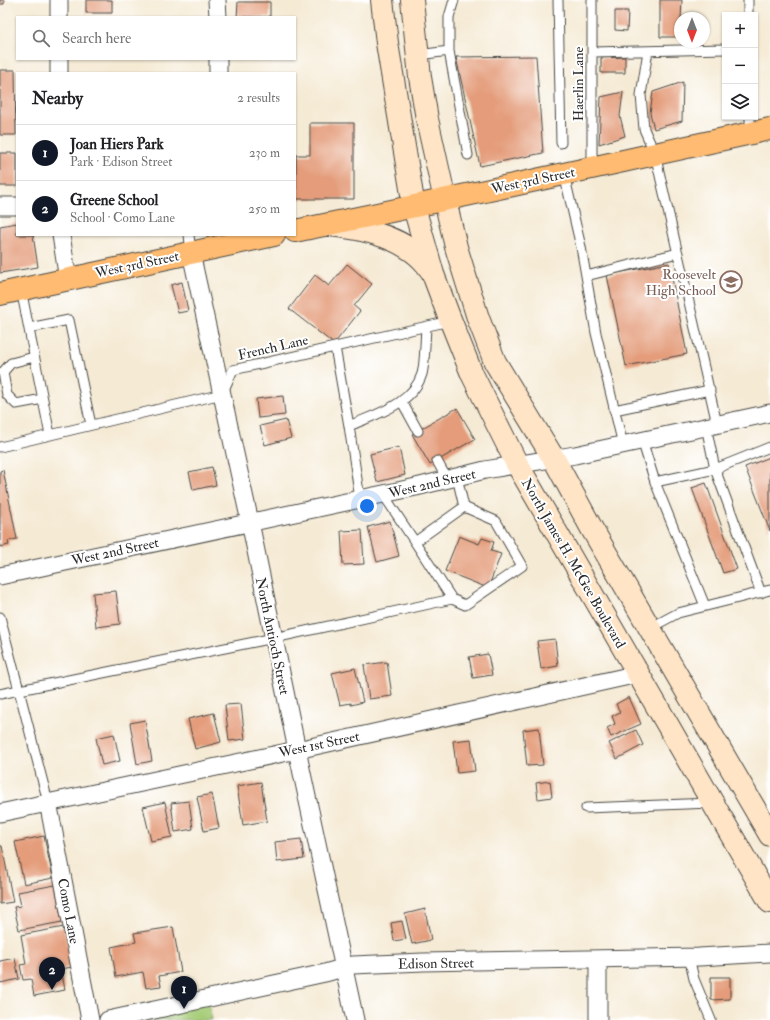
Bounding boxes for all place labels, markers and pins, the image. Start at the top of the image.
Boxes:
place label: Roosevelt High School [646,266,716,299]
school or university icon: Roosevelt High School [718,269,744,295]
pin: 2 [39,957,65,990]
pin: 1 [171,976,197,1009]

